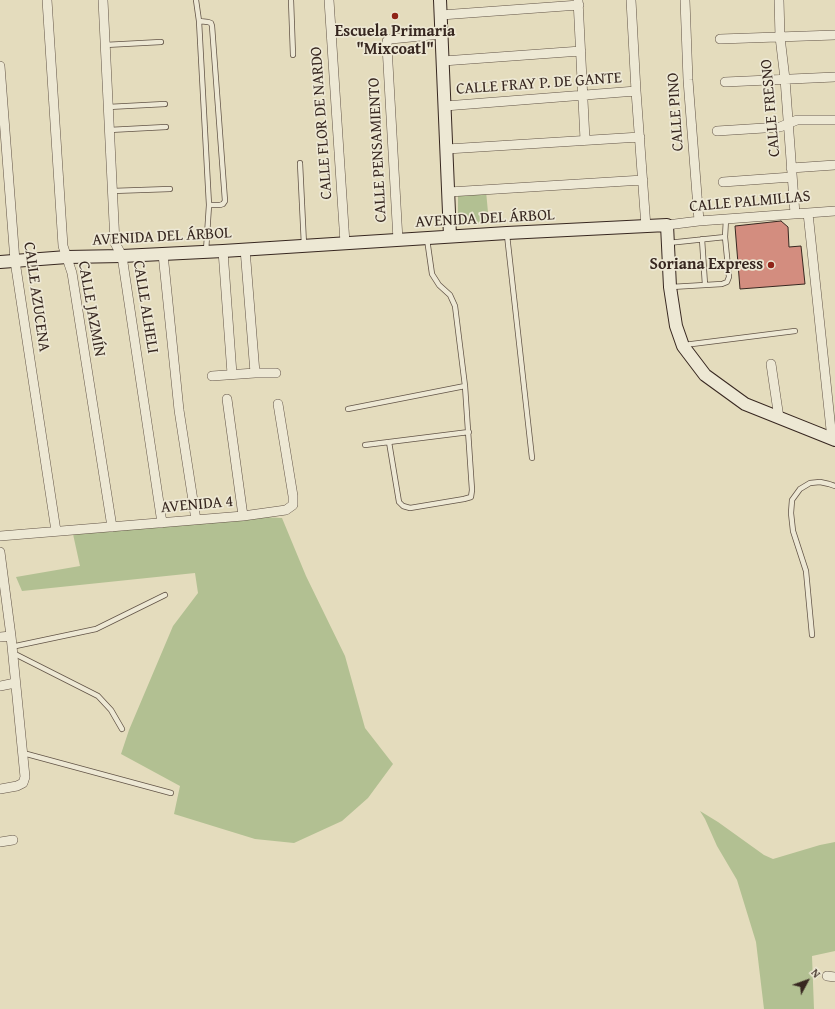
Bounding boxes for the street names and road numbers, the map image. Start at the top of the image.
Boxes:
street label: CALLE FLOR DE NARDO [307,46,337,200]
street label: CALLE FRESNO [757,58,785,158]
street label: CALLE FRAY P. DE GANTE [456,69,622,99]
street label: CALLE PINO [664,72,688,152]
street label: CALLE PENSAMIENTO [365,77,391,223]
street label: CALLE PALMILLAS [689,187,811,217]
street label: AVENIDA DEL ÁRBOL [415,206,555,232]
street label: AVENIDA DEL ÁRBOL [92,224,232,250]
street label: CALLE AZUCENA [19,241,53,353]
street label: CALLE ALHELI [128,259,162,355]
street label: CALLE JAZMÍN [73,260,109,358]
street label: AVENIDA 4 [160,492,234,518]

